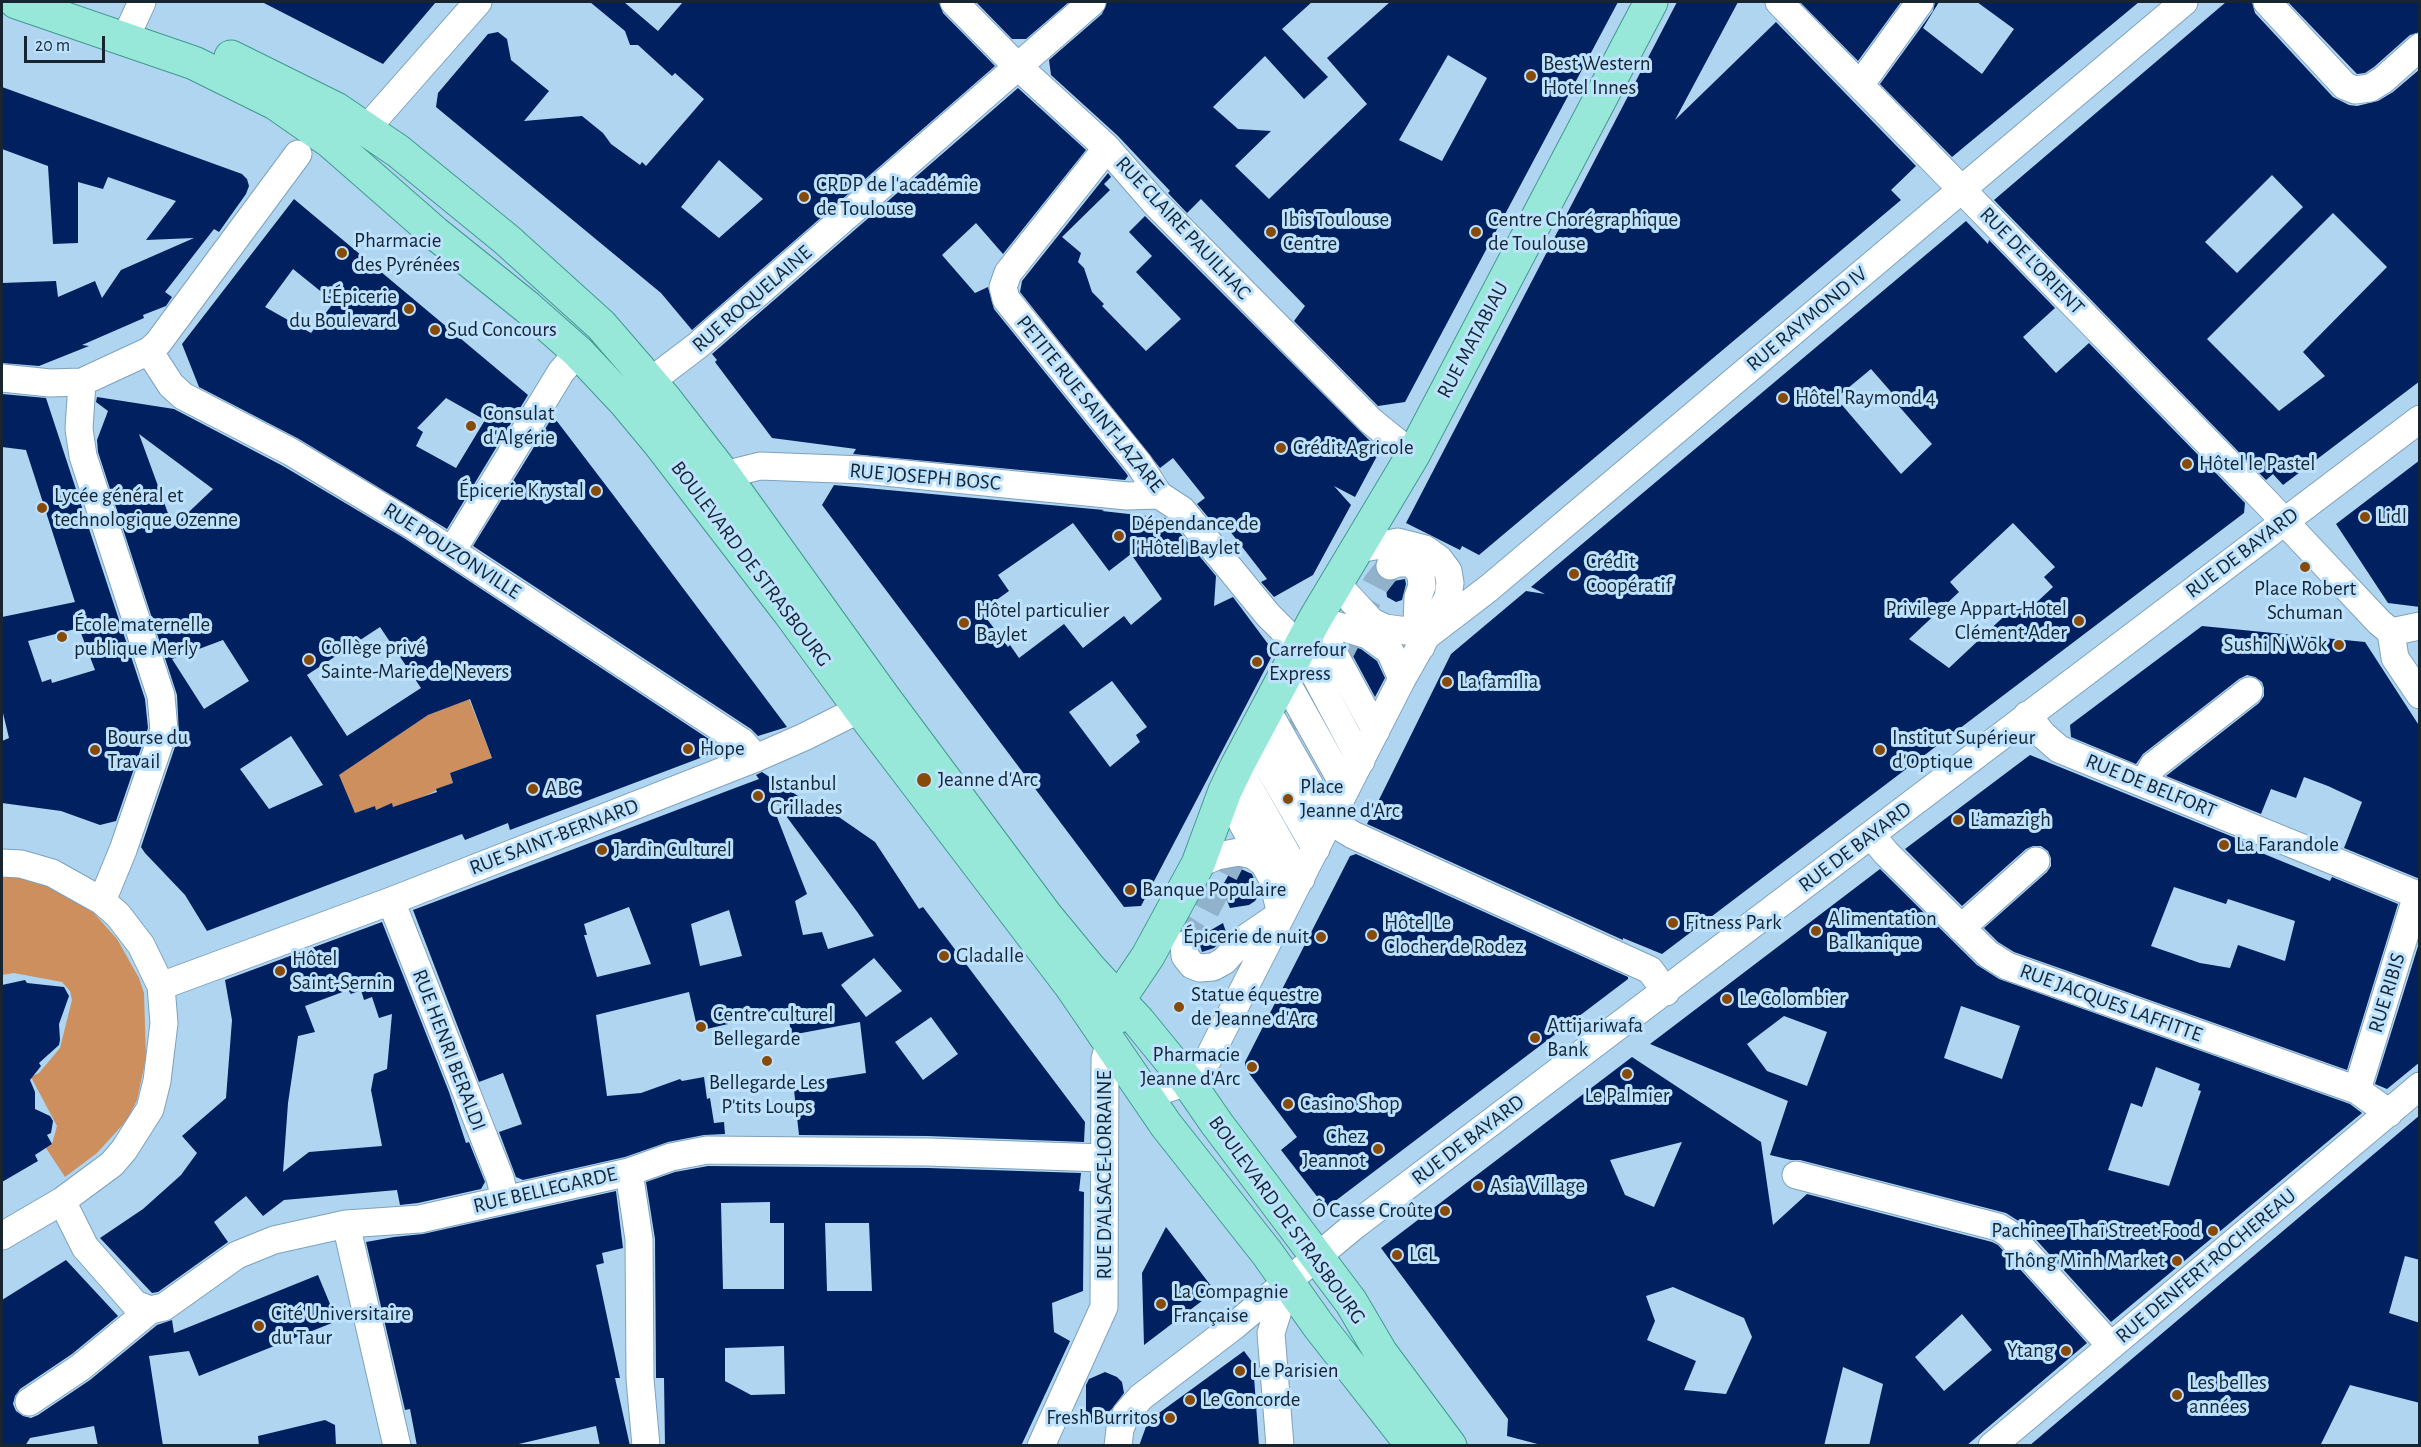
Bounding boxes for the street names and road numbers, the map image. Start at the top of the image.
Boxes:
street label: RUE CLAIRE PAUILHAC [1110,151,1256,305]
street label: RUE DE L'ORIENT [1974,202,2090,320]
street label: RUE ROQUELAINE [687,240,817,358]
street label: RUE RAYMOND IV [1741,261,1873,377]
street label: RUE MATABIAU [1432,277,1514,403]
street label: PETITE RUE SAINT-LAZARE [1011,310,1169,498]
street label: BOULEVARD DE STRASBOURG [665,456,837,672]
street label: RUE JOSEPH BOSC [848,458,1002,496]
street label: RUE POUZONVILLE [379,497,525,605]
street label: RUE DE BAYARD [2181,502,2303,604]
street label: RUE DE BELFORT [2082,748,2220,824]
street label: RUE SAINT-BERNARD [466,793,642,881]
street label: RUE DE BAYARD [1794,796,1916,898]
street label: RUE RIBIS [2363,950,2411,1036]
street label: RUE JACQUES LAFFITTE [2016,958,2206,1048]
street label: RUE HENRI BERALDI [407,966,491,1134]
street label: RUE D'ALSACE-LORRAINE [1092,1070,1118,1280]
street label: RUE DE BAYARD [1407,1089,1529,1191]
street label: BOULEVARD DE STRASBOURG [1203,1111,1371,1329]
street label: RUE BELLEGARDE [471,1161,619,1219]
street label: RUE DENFERT-ROCHEREAU [2111,1183,2301,1349]

